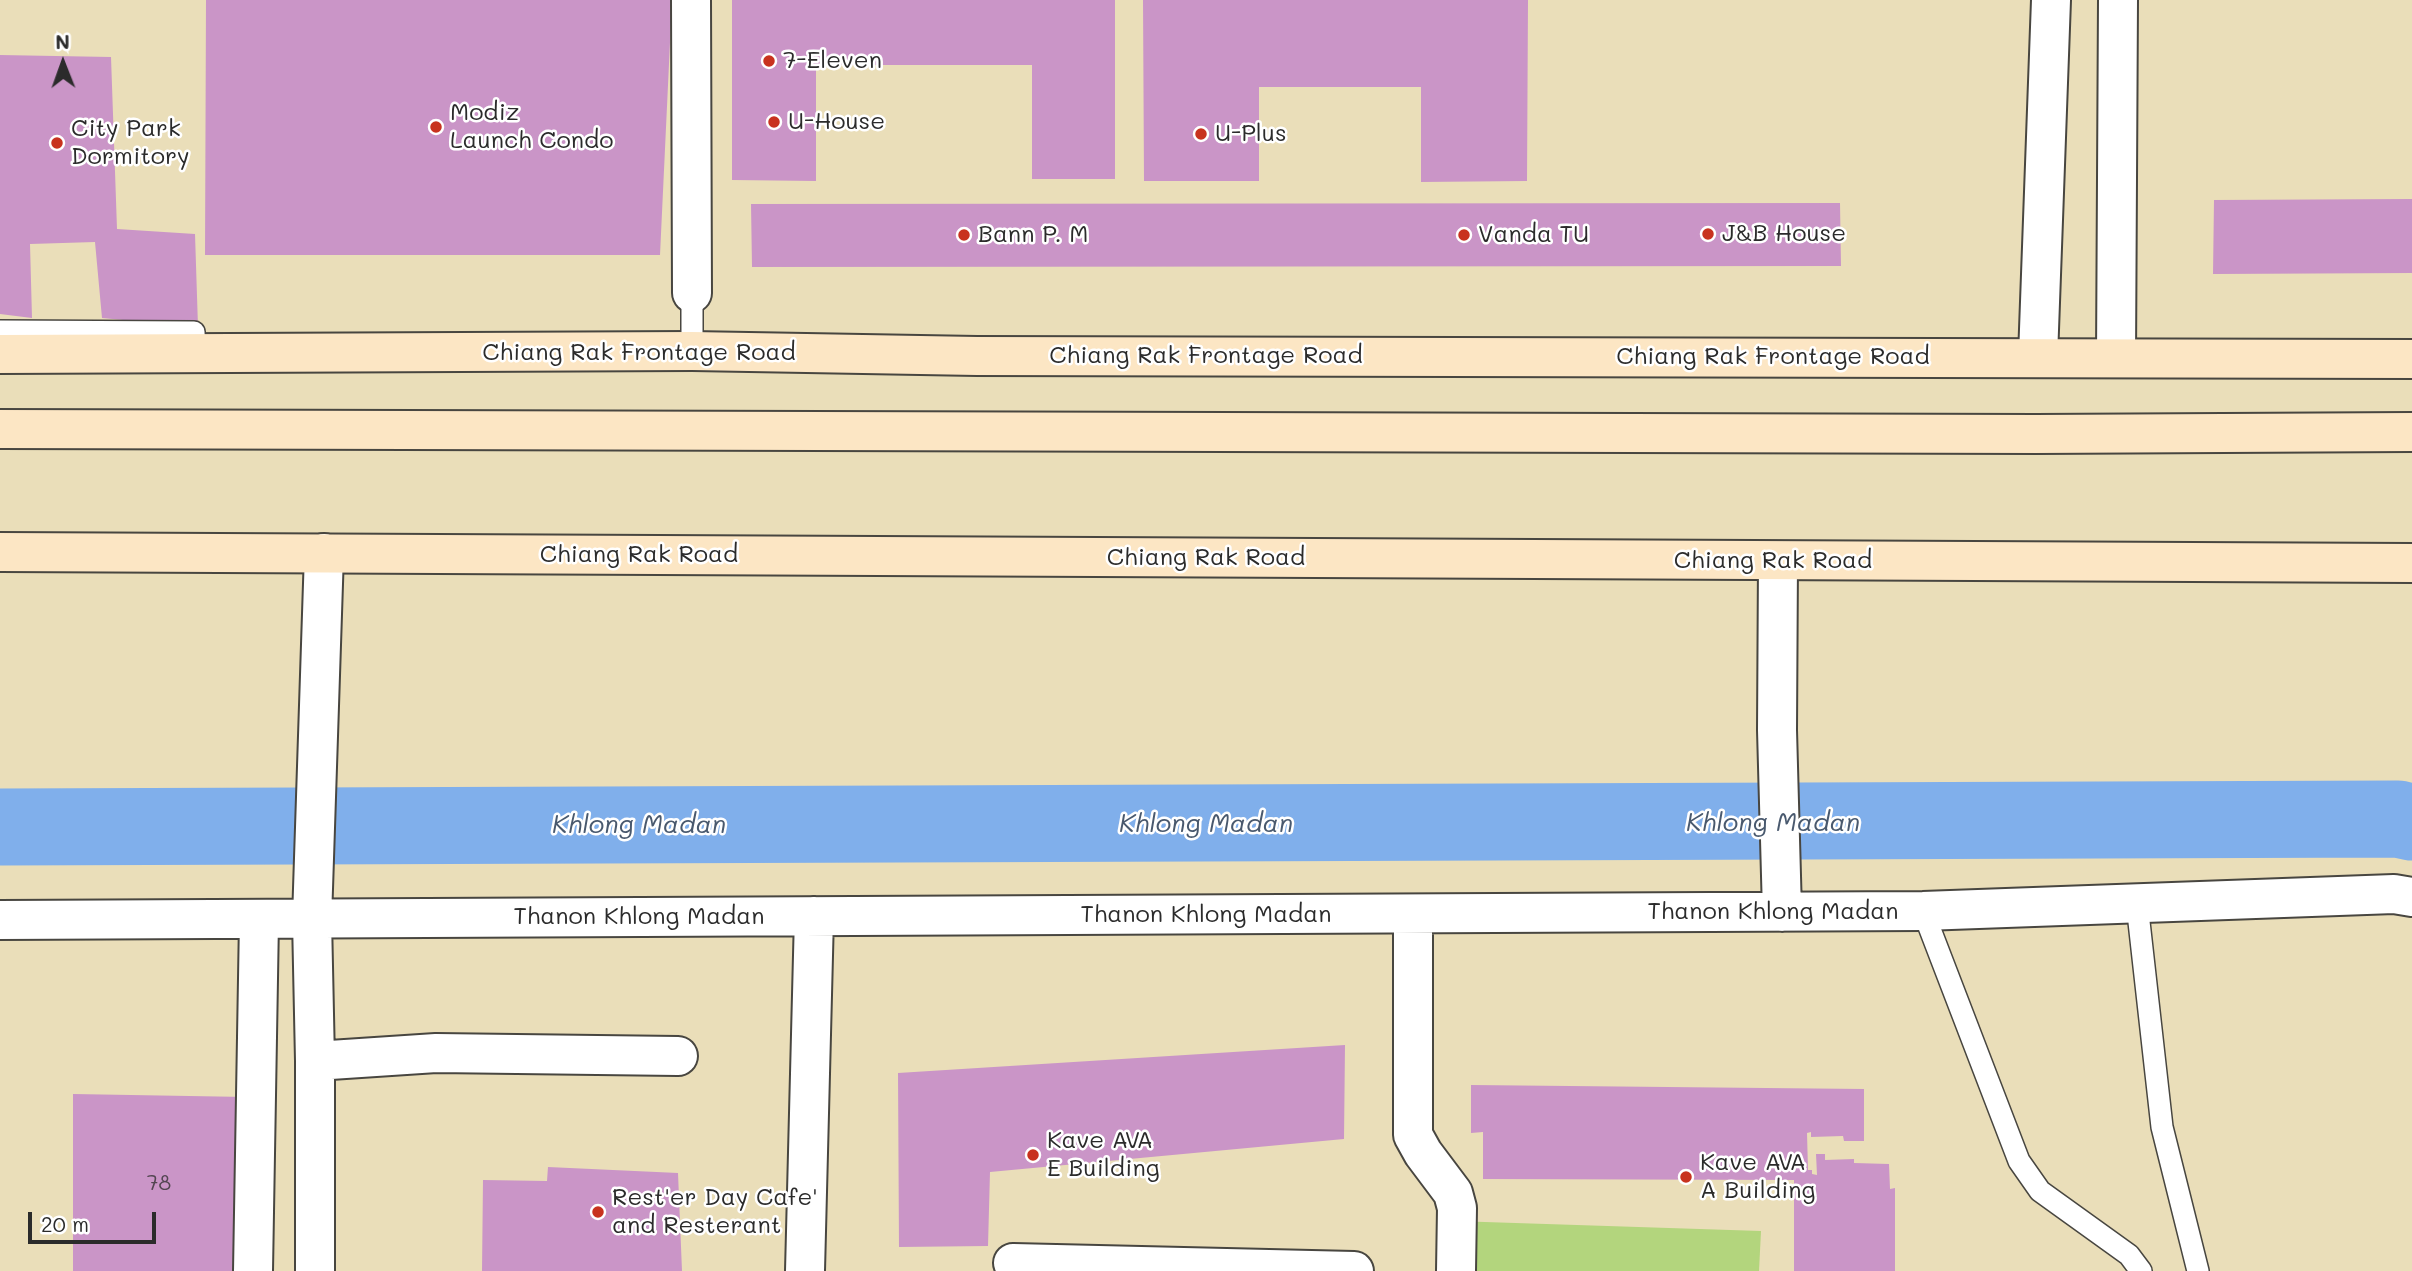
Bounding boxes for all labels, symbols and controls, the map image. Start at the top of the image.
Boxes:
north arrow [28,28,98,98]
text: N [55,29,70,54]
place label: 7-Eleven [783,47,882,75]
marker: 7-Eleven [761,53,777,69]
place label: Modiz Launch Condo [450,99,613,155]
place label: U-House [788,108,885,136]
marker: U-House [766,114,782,130]
place label: City Park Dormitory [71,115,190,171]
marker: Modiz Launch Condo [428,119,444,135]
place label: U-Plus [1215,120,1287,148]
marker: U-Plus [1193,126,1209,142]
marker: City Park Dormitory [49,135,65,151]
place label: J&B House [1722,220,1846,248]
place label: Bann P. M [978,221,1088,249]
place label: Vanda TU [1478,221,1589,249]
marker: J&B House [1700,226,1716,242]
marker: Bann P. M [956,227,972,243]
marker: Vanda TU [1456,227,1472,243]
street label: Chiang Rak Frontage Road [482,339,796,367]
street label: Chiang Rak Frontage Road [1049,342,1363,370]
street label: Chiang Rak Frontage Road [1616,343,1930,371]
street label: Chiang Rak Road [540,541,738,569]
street label: Chiang Rak Road [1107,544,1305,572]
street label: Chiang Rak Road [1674,547,1872,575]
water label: Khlong Madan [1686,807,1860,839]
water label: Khlong Madan [1119,808,1293,840]
water label: Khlong Madan [552,809,726,841]
street label: Thanon Khlong Madan [1647,898,1899,926]
street label: Thanon Khlong Madan [1080,901,1332,929]
street label: Thanon Khlong Madan [513,903,765,931]
place label: Kave AVA E Building [1047,1127,1160,1183]
marker: Kave AVA E Building [1025,1147,1041,1163]
place label: Kave AVA A Building [1700,1149,1815,1205]
marker: Kave AVA A Building [1678,1169,1694,1185]
house number: 78 [147,1171,171,1197]
place label: Rest'er Day Cafe' and Resterant [612,1184,818,1240]
scale bar [32,1198,159,1242]
marker: Rest'er Day Cafe' and Resterant [590,1204,606,1220]
text: 20 m [41,1210,89,1237]

